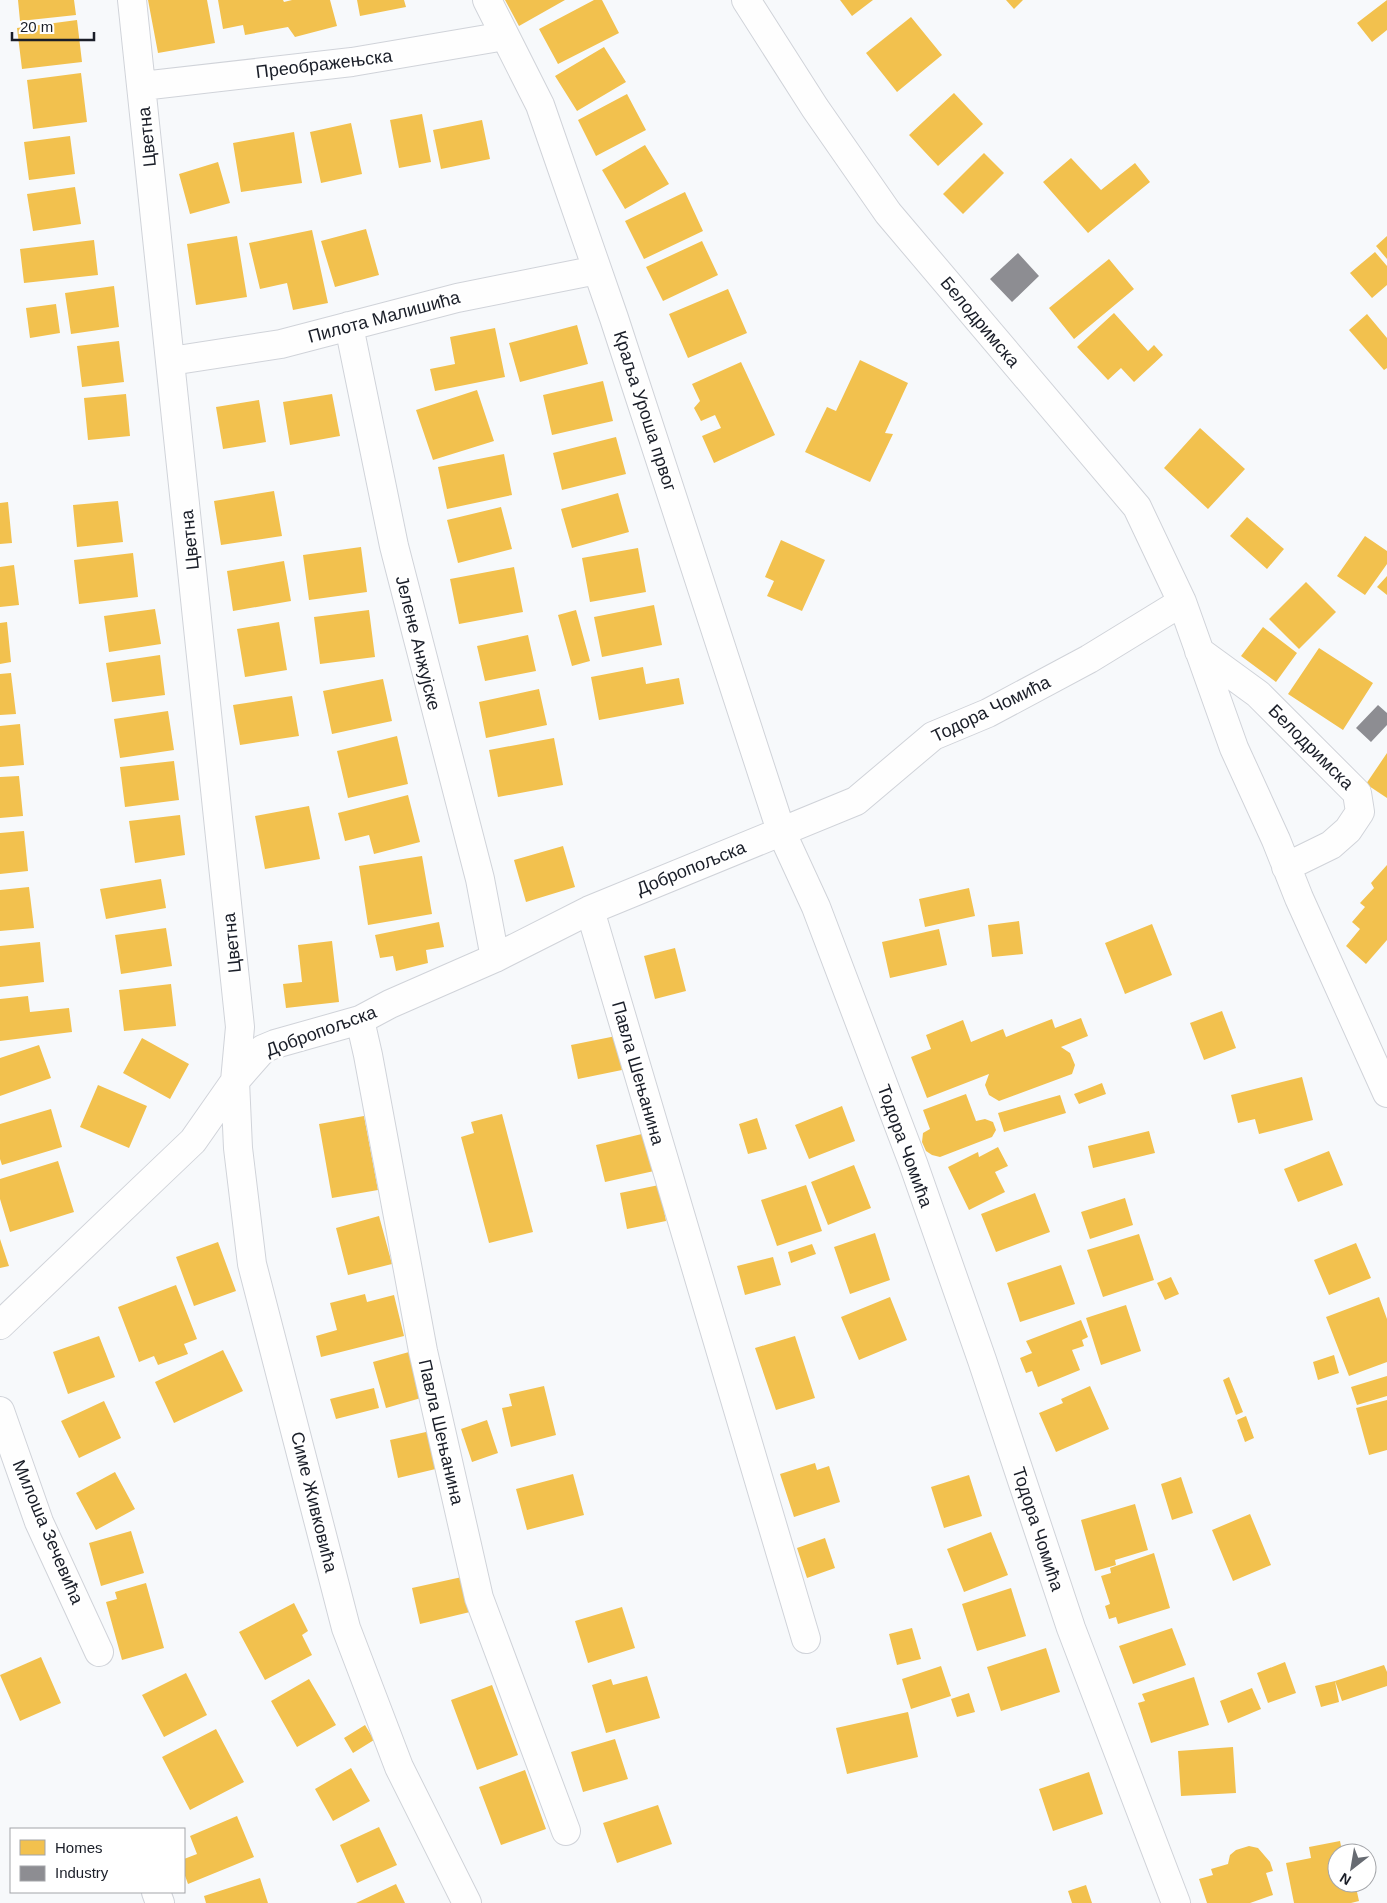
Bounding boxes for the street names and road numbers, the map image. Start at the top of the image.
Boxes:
street label: Преображењска [255,46,394,82]
street label: Цветна [134,105,160,168]
street label: Белодримска [936,273,1024,372]
street label: Пилота Малишића [306,287,463,347]
street label: Краља Уроша првог [610,328,681,494]
street label: Цветна [177,508,203,571]
street label: Јелене Анжујске [392,574,444,712]
street label: Тодора Чомића [929,671,1054,746]
street label: Белодримска [1264,700,1358,794]
street label: Добропољска [633,837,749,899]
street label: Цветна [219,911,245,974]
street label: Павла Шењанина [608,999,668,1148]
street label: Добропољска [263,1001,380,1060]
street label: Тодора Чомића [874,1082,937,1211]
street label: Павла Шењанина [415,1357,468,1508]
street label: Симе Живковића [287,1430,341,1575]
street label: Милоша Зечевића [9,1457,88,1608]
street label: Тодора Чомића [1009,1464,1068,1594]

